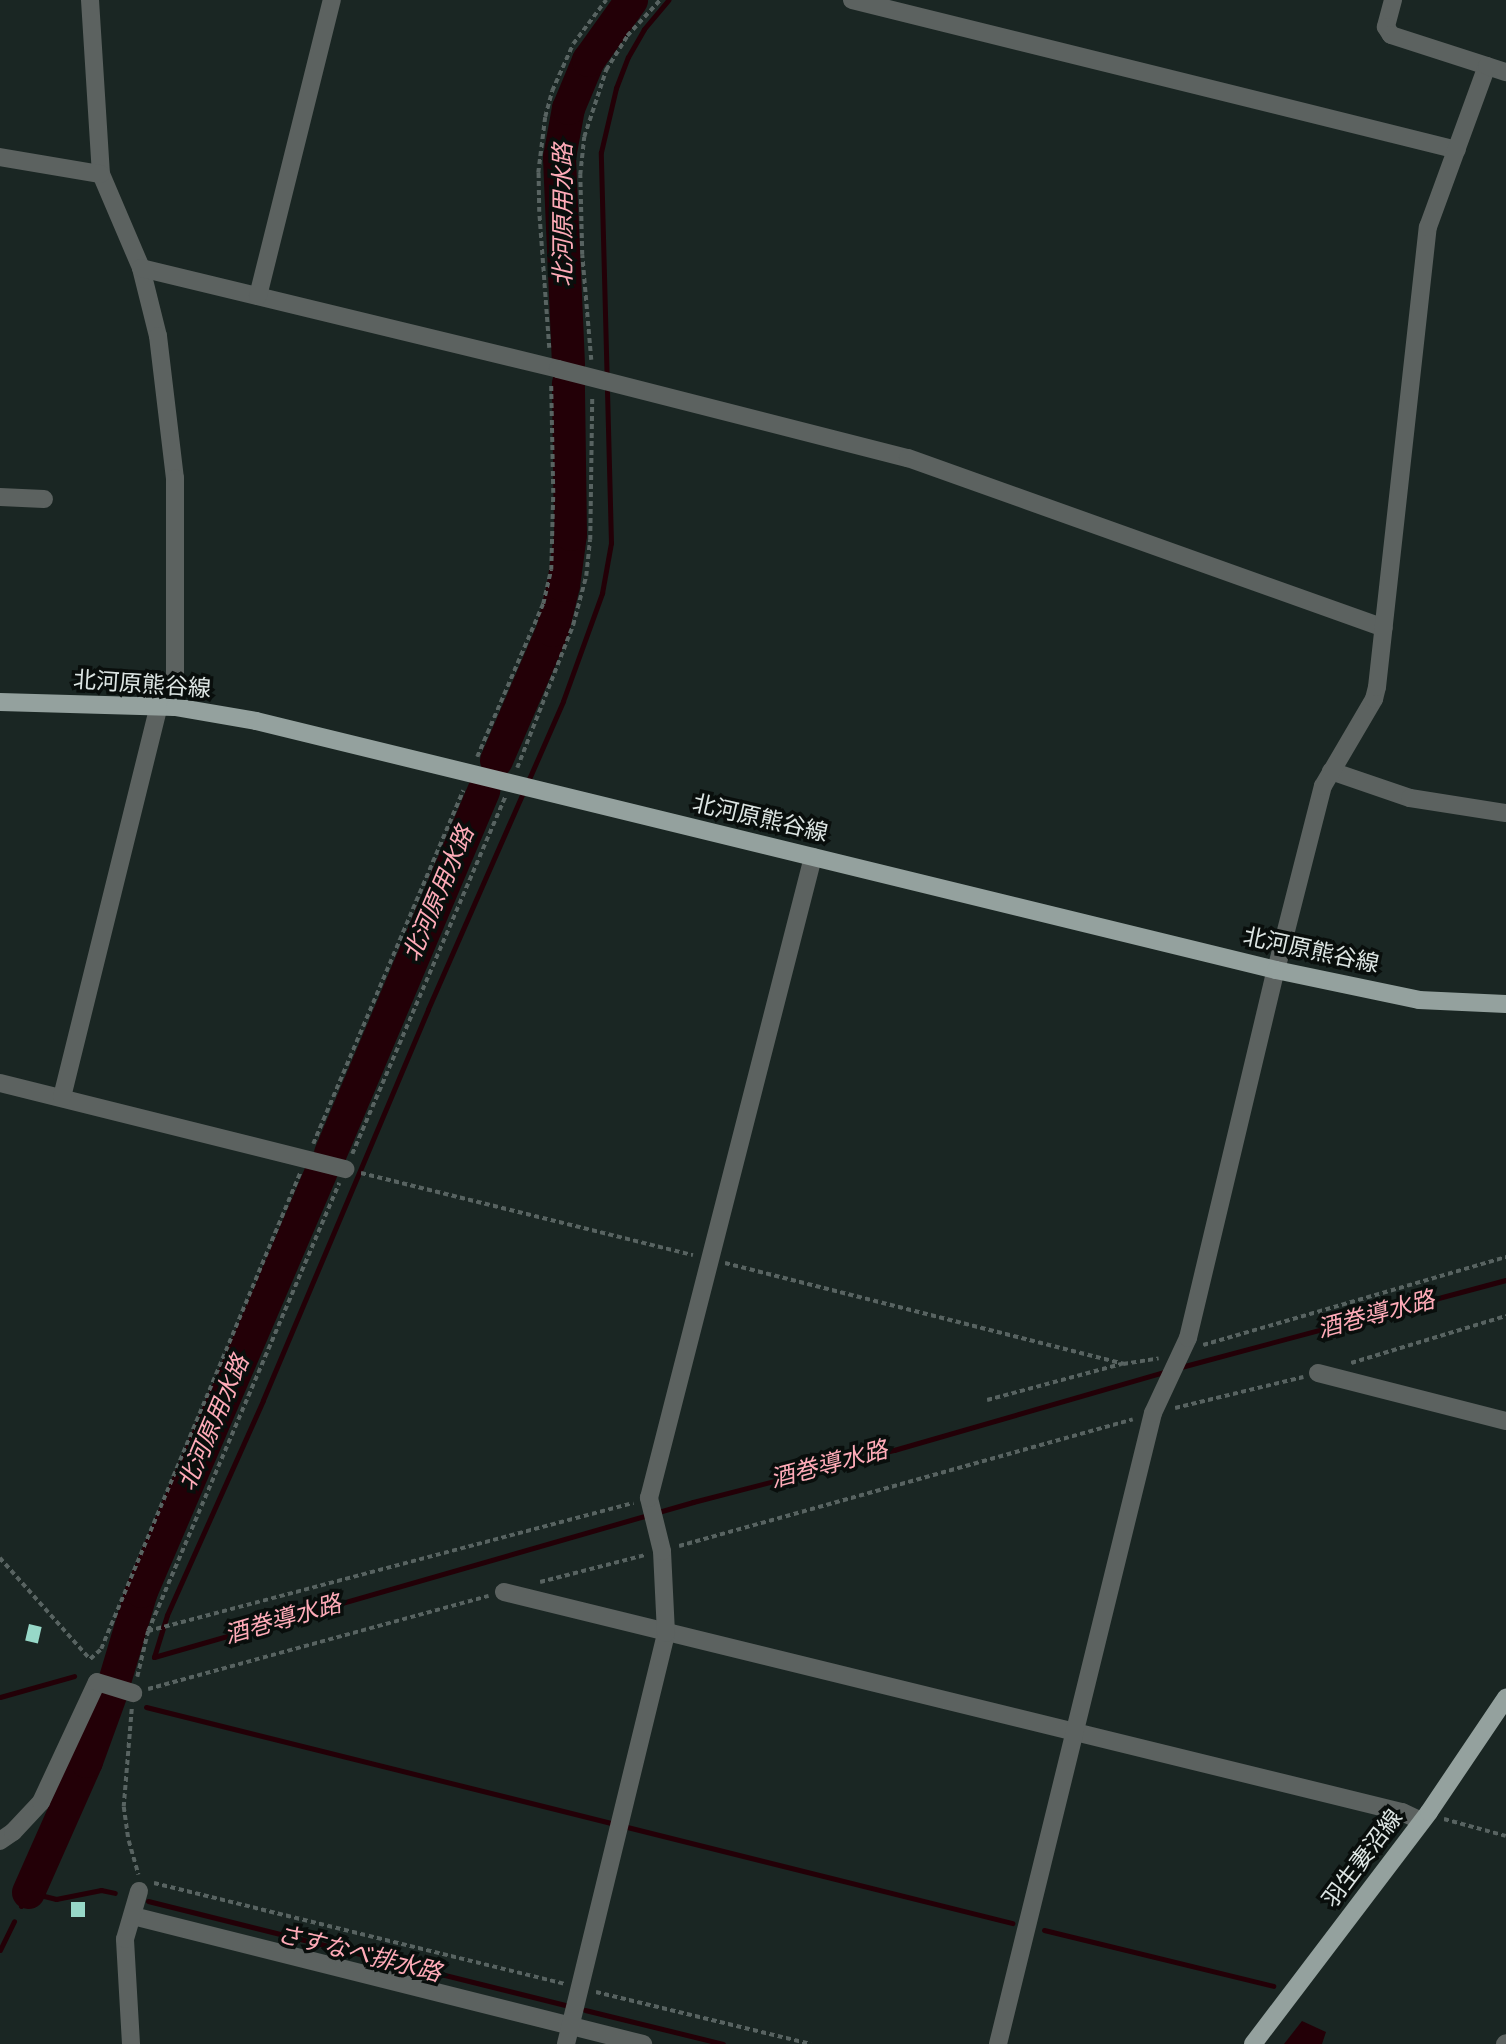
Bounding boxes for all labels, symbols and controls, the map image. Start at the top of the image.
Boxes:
water label: 北河原用水路 [550,143,578,287]
street label: 北河原熊谷線 [72,666,212,704]
street label: 北河原熊谷線 [690,790,830,848]
water label: 北河原用水路 [398,822,480,966]
street label: 北河原熊谷線 [1241,923,1381,979]
water label: 酒巻導水路 [1314,1286,1438,1344]
water label: 北河原用水路 [173,1351,255,1495]
water label: 酒巻導水路 [767,1436,891,1494]
water label: 酒巻導水路 [221,1590,345,1650]
street label: 羽生妻沼線 [1317,1805,1409,1913]
water label: さすなべ排水路 [274,1920,444,1988]

